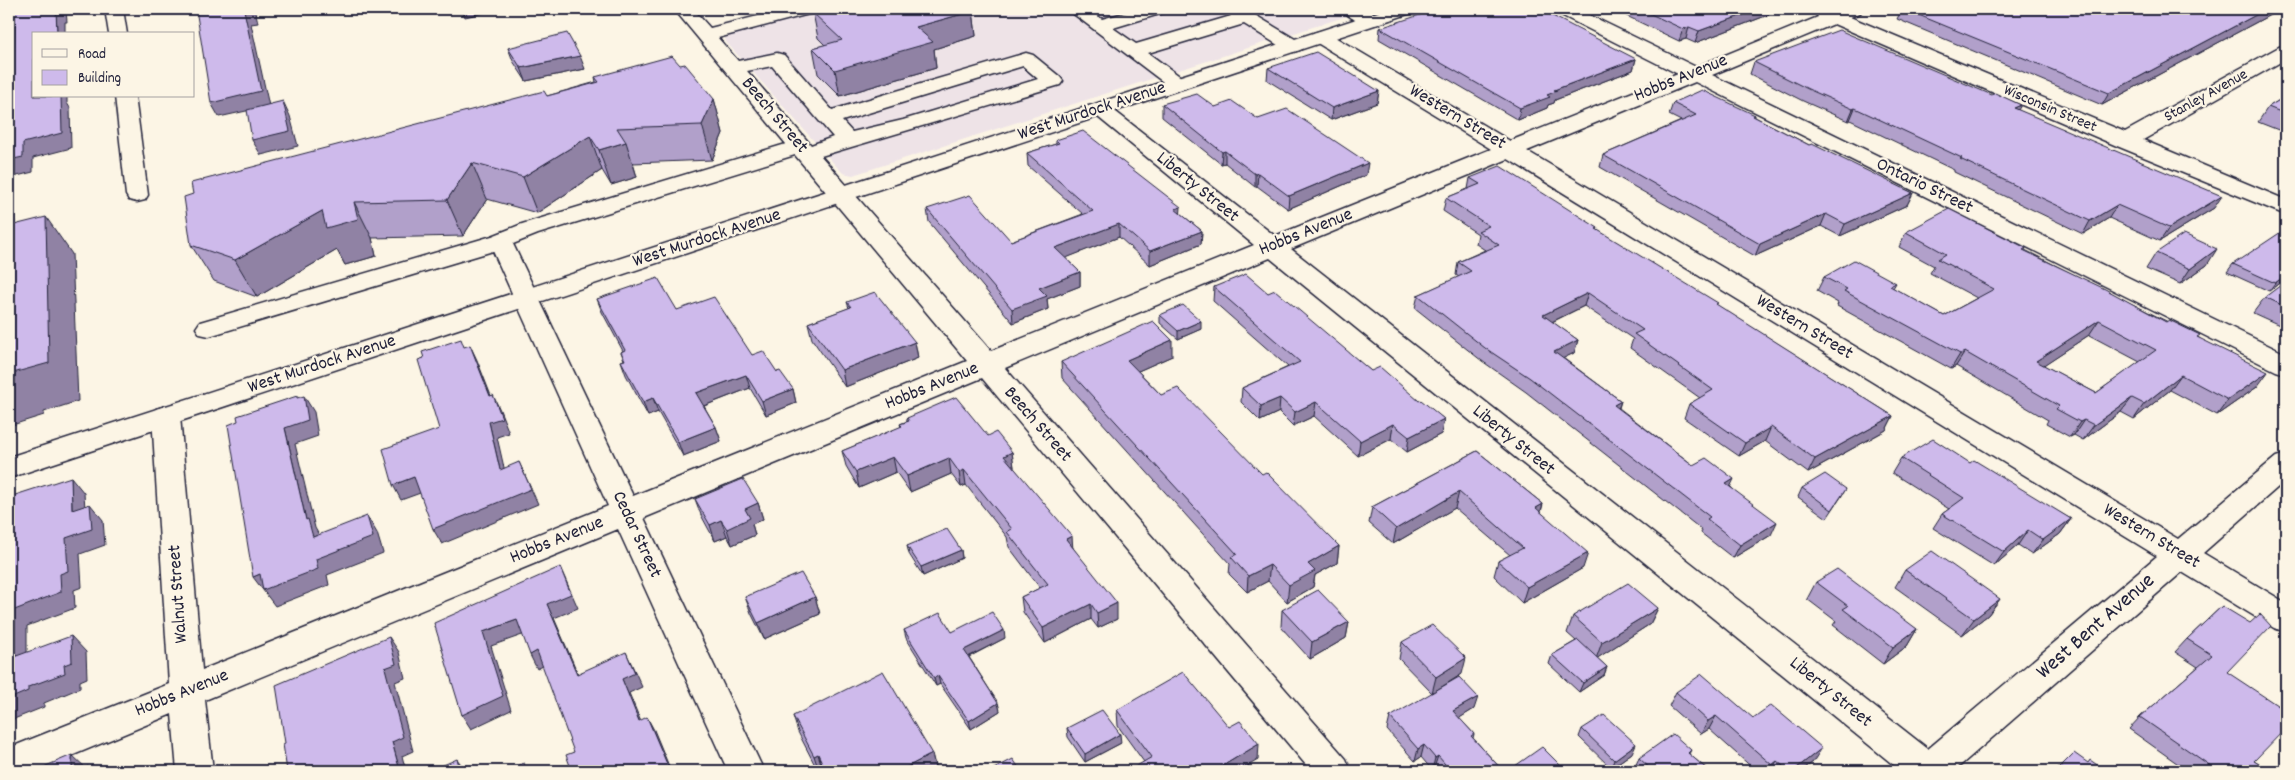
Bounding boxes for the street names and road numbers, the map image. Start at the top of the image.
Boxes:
street label: Hobbs Avenue [1630,48,1732,110]
street label: Stanley Avenue [2160,63,2252,129]
street label: Beech Street [734,72,814,160]
street label: West Murdock Avenue [1015,75,1169,149]
street label: Western Street [1403,78,1511,158]
street label: Wisconsin Street [2000,79,2100,139]
street label: Liberty Street [1150,146,1244,230]
street label: Ontario Street [1871,152,1977,222]
street label: West Murdock Avenue [630,202,784,276]
street label: Hobbs Avenue [1255,202,1357,264]
street label: Western Street [1750,288,1858,368]
street label: West Murdock Avenue [245,328,399,402]
street label: Hobbs Avenue [881,356,983,418]
street label: Beech Street [996,381,1078,469]
street label: Liberty Street [1466,399,1560,483]
street label: Cedar Street [604,487,668,583]
street label: Western Street [2097,497,2205,577]
street label: Hobbs Avenue [506,510,608,572]
street label: Walnut Street [162,544,196,644]
street label: West Bent Avenue [2030,567,2162,687]
street label: Liberty Street [1783,651,1877,735]
street label: Hobbs Avenue [131,663,233,725]

